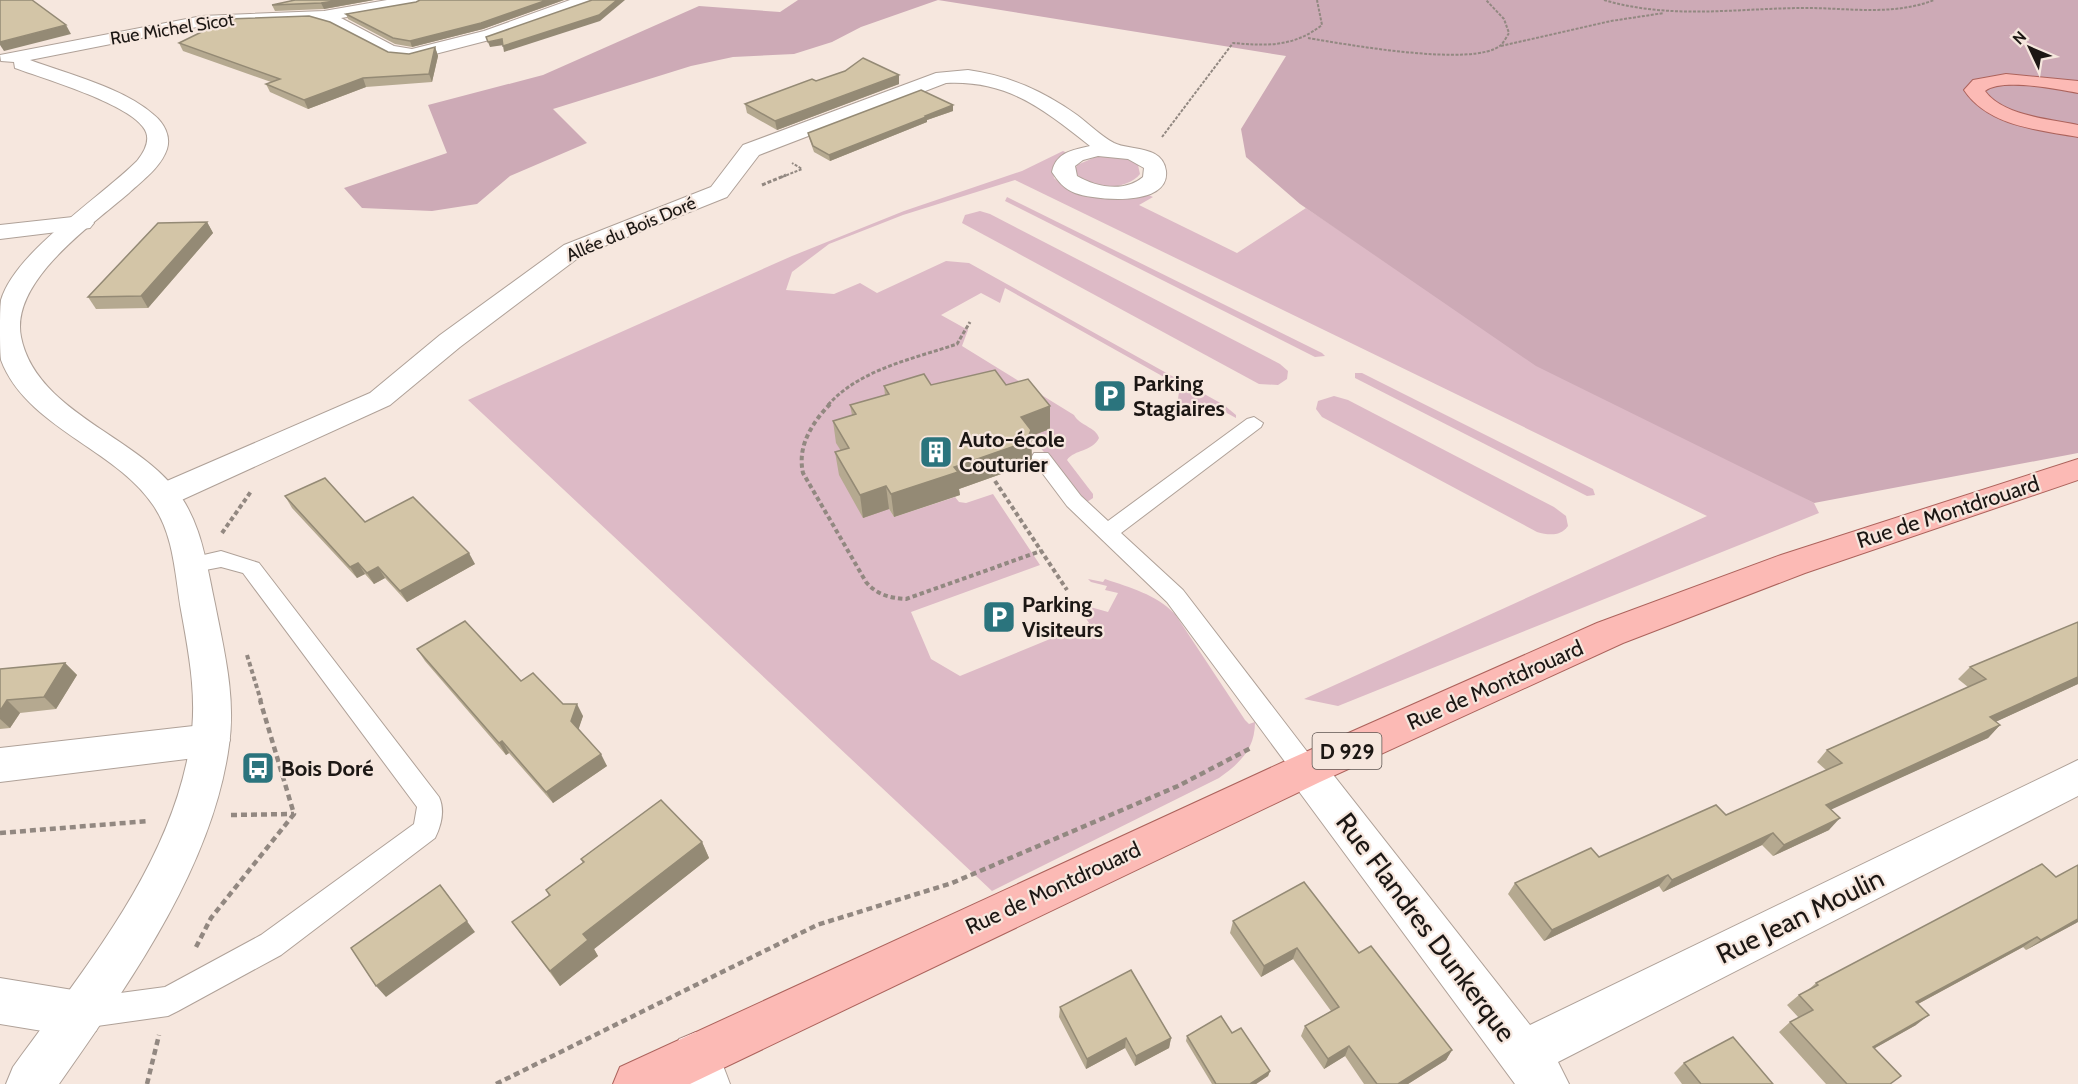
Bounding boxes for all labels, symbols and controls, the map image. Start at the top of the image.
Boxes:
street label: Rue Michel Sicot [108,8,236,50]
north arrow [2000,18,2060,78]
text: N [2009,27,2030,49]
street label: Allée du Bois Doré [563,192,699,266]
place label: Parking Stagiaires [1133,370,1225,422]
parking icon: Parking Stagiaires [1092,378,1128,414]
place label: Auto-école Couturier [959,426,1065,478]
building icon: Auto-école Couturier [918,434,954,470]
street label: Rue de Montdrouard [1853,470,2043,554]
place label: Parking Visiteurs [1022,591,1103,643]
parking icon: Parking Visiteurs [981,599,1017,635]
street label: Rue de Montdrouard [1403,634,1587,736]
road number: D 929 [1312,733,1382,769]
bus stop icon: Bois Doré [240,750,276,786]
place label: Bois Doré [281,755,374,782]
street label: Rue Flandres Dunkerque [1329,806,1523,1048]
street label: Rue de Montdrouard [961,836,1145,940]
street label: Rue Jean Moulin [1711,861,1889,971]

